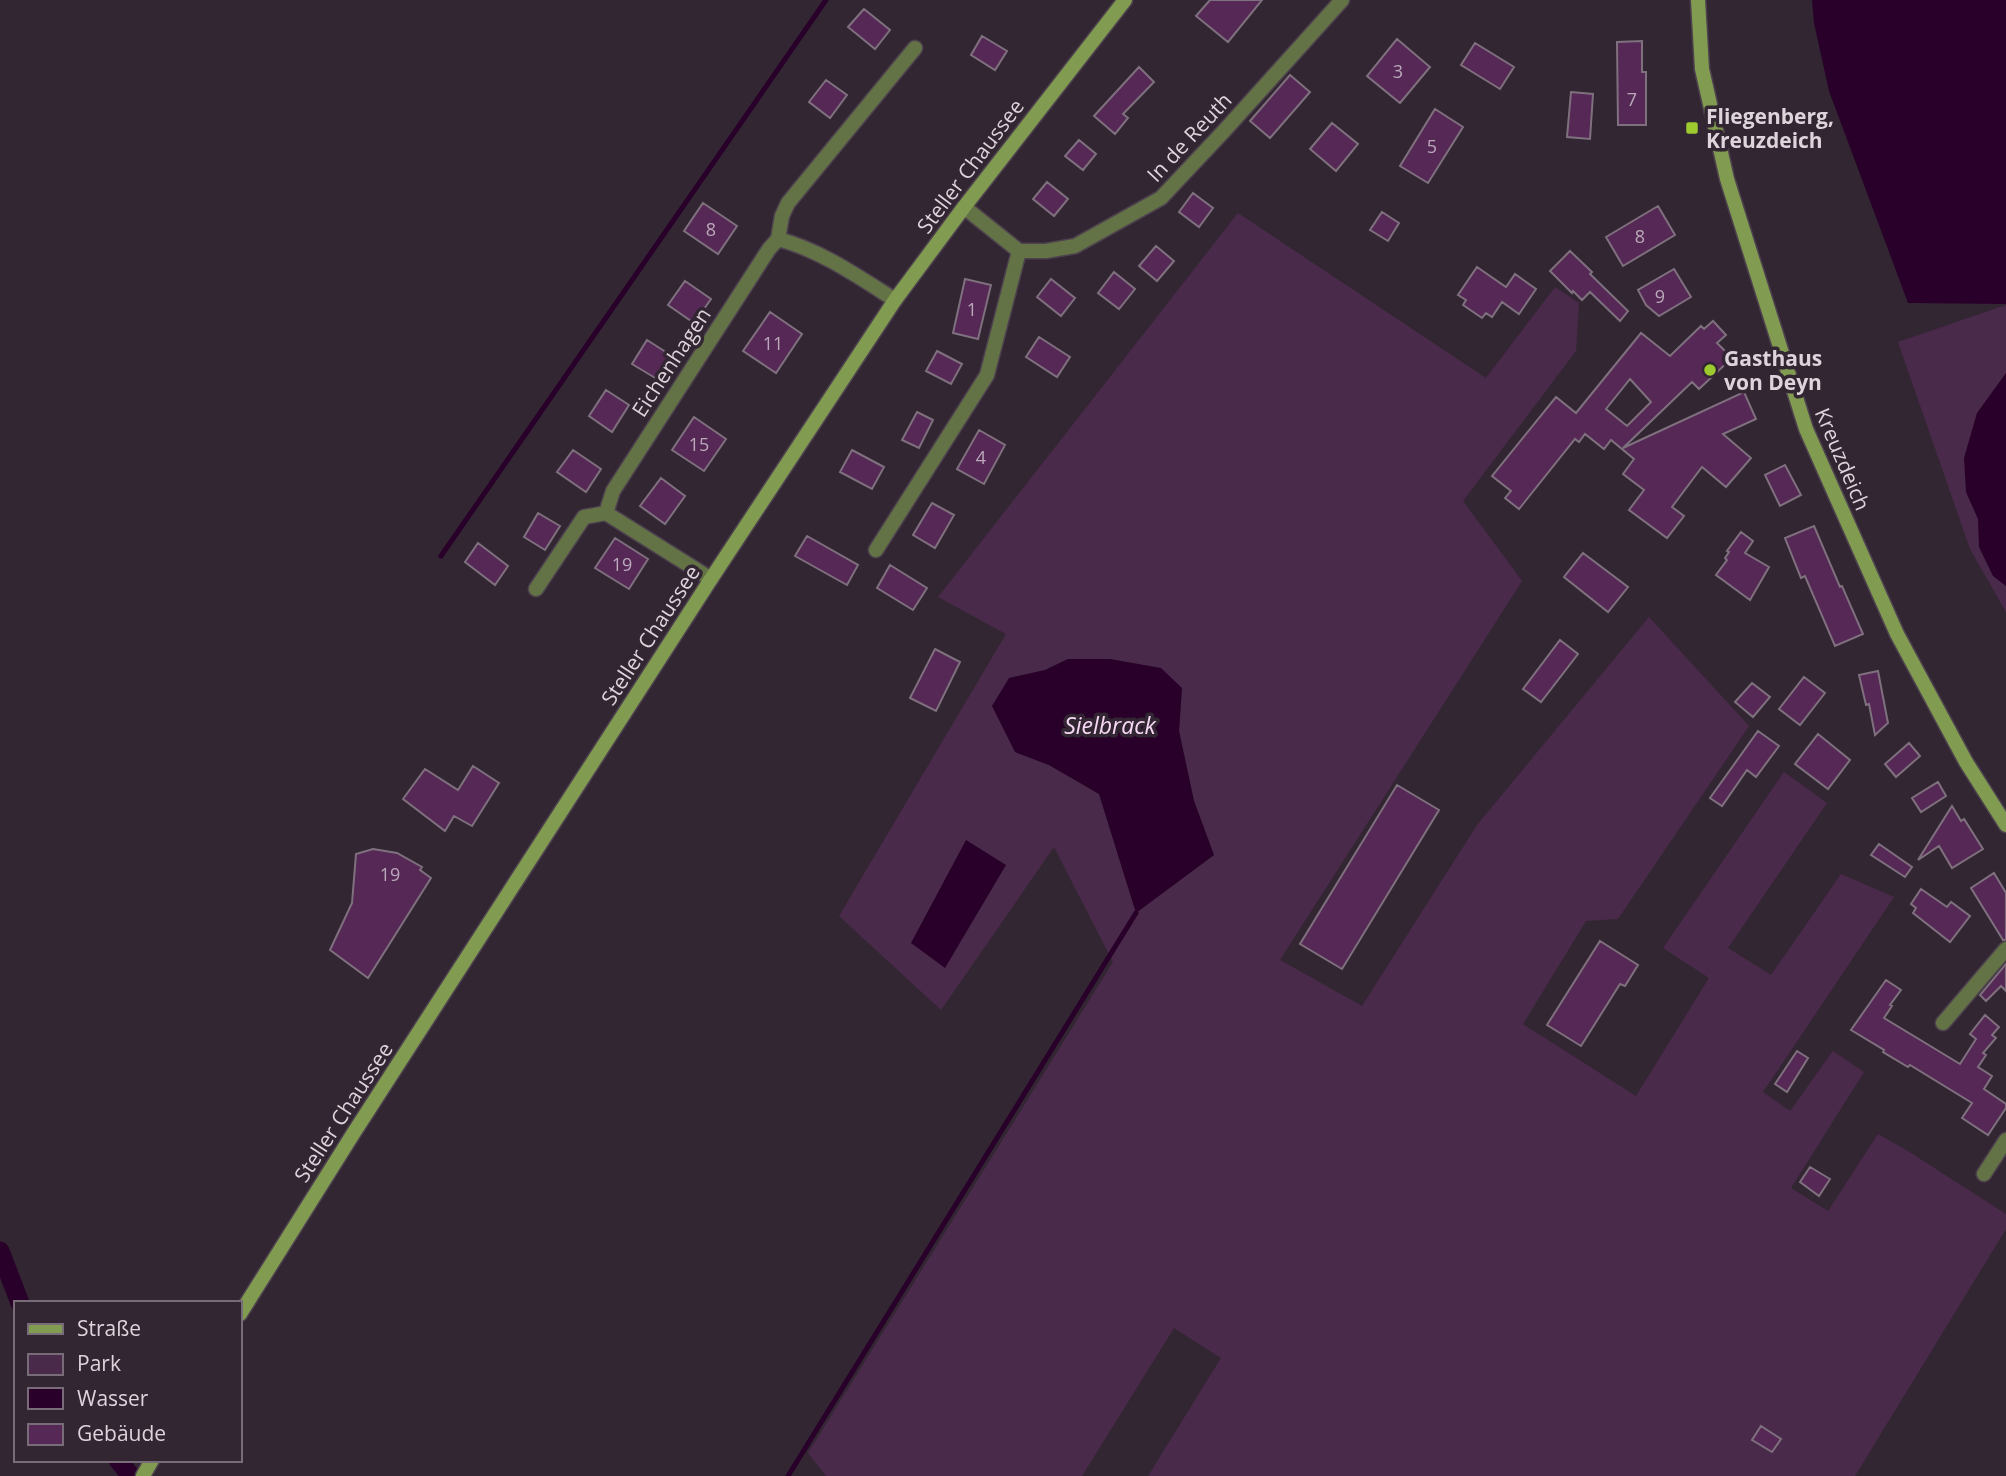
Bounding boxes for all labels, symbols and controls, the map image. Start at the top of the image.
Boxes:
house number: 3 [1393,59,1403,83]
street label: In de Reuth [1140,86,1238,188]
house number: 7 [1627,87,1637,111]
street label: Steller Chaussee [910,93,1030,239]
place label: Fliegenberg, Kreuzdeich [1706,102,1834,154]
marker: Fliegenberg, Kreuzdeich [1684,120,1700,136]
house number: 5 [1427,134,1437,158]
house number: 8 [706,217,716,241]
house number: 8 [1635,224,1645,248]
house number: 9 [1655,284,1665,308]
house number: 1 [967,297,977,321]
street label: Eichenhagen [625,302,717,422]
house number: 11 [763,331,783,355]
place label: Gasthaus von Deyn [1724,344,1822,396]
marker: Gasthaus von Deyn [1702,362,1718,378]
street label: Kreuzdeich [1809,403,1877,515]
house number: 15 [689,432,709,456]
house number: 4 [976,445,986,469]
house number: 19 [612,552,632,576]
street label: Steller Chaussee [594,560,706,710]
water label: Sielbrack [1064,709,1157,741]
house number: 19 [380,862,400,886]
street label: Steller Chaussee [287,1037,399,1187]
legend [14,1301,242,1462]
text: Straße [77,1314,141,1342]
text: Park [77,1349,121,1377]
text: Wasser [77,1384,149,1412]
text: Gebäude [77,1419,166,1447]

